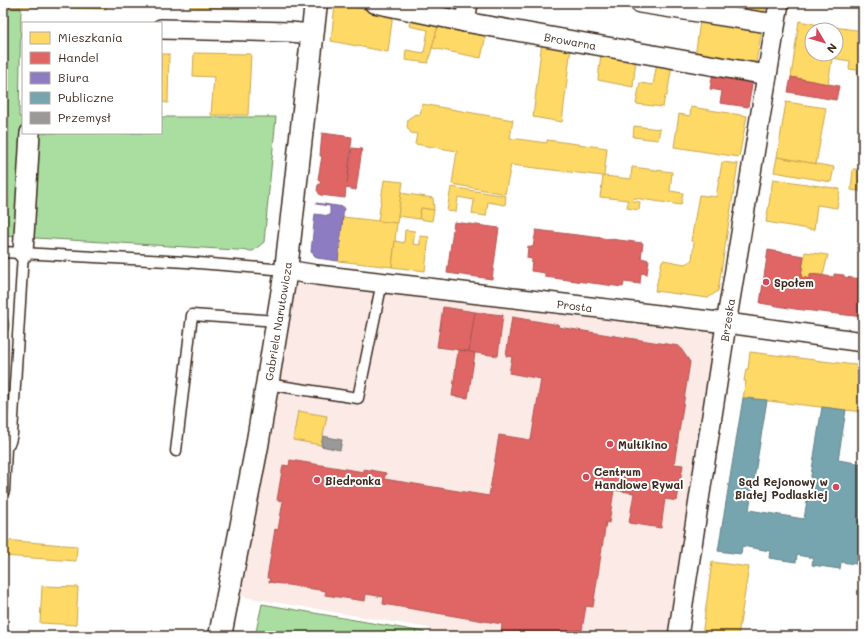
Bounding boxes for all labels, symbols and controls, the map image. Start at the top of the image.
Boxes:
legend [22,22,162,134]
north arrow [804,22,844,62]
text: Mieszkania [58,29,123,45]
street label: Browarna [543,29,598,52]
text: N [824,41,841,56]
text: Handel [58,49,99,65]
text: Biura [58,69,89,85]
text: Publiczne [58,89,114,105]
text: Przemysł [58,109,111,125]
street label: Gabriela Narutowicza [260,261,294,382]
place label: Społem [774,275,814,290]
marker: Społem [761,277,771,287]
street label: Prosta [556,296,594,315]
street label: Brzeska [716,297,738,342]
place label: Multikino [618,437,668,452]
marker: Multikino [605,439,615,449]
place label: Centrum Handlowe Rywal [594,464,683,492]
marker: Centrum Handlowe Rywal [581,472,591,482]
place label: Biedronka [325,473,381,488]
place label: Sąd Rejonowy w Białej Podlaskiej [735,474,828,502]
marker: Biedronka [312,475,322,485]
marker: Sąd Rejonowy w Białej Podlaskiej [831,482,841,492]

